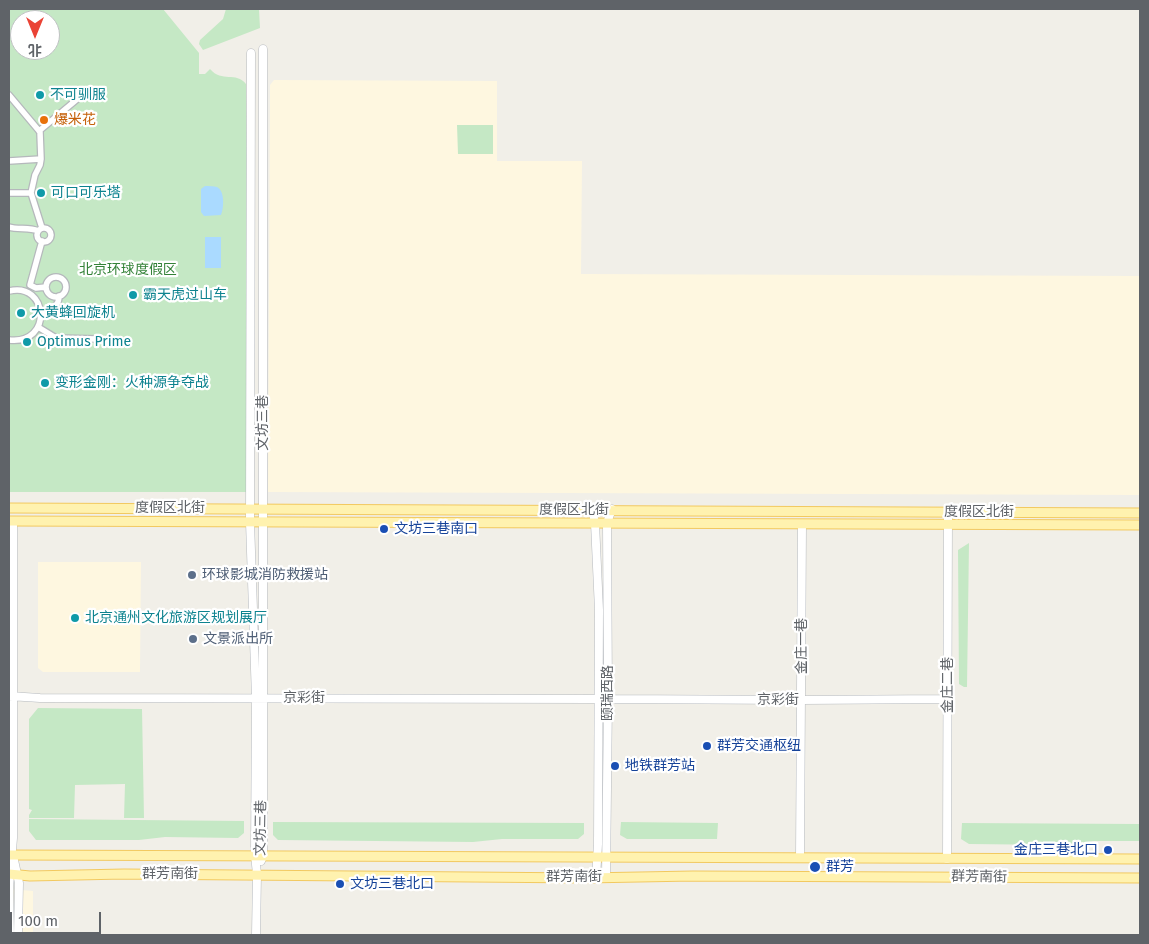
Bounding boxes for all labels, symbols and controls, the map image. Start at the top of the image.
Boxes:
north arrow [10,10,60,60]
text: 北 [28,41,42,58]
place label: 不可驯服 [50,87,106,103]
marker: 不可驯服 [34,89,46,101]
place label: 爆米花 [54,112,96,128]
marker: 爆米花 [38,114,50,126]
place label: 可口可乐塔 [51,185,121,201]
marker: 可口可乐塔 [35,187,47,199]
park label: 北京环球度假区 [79,262,177,278]
place label: 霸天虎过山车 [143,287,227,303]
marker: 霸天虎过山车 [127,289,139,301]
place label: 大黄蜂回旋机 [31,305,115,321]
marker: 大黄蜂回旋机 [15,307,27,319]
place label: Optimus Prime [37,334,131,350]
marker: Optimus Prime [21,336,33,348]
place label: 变形金刚：火种源争夺战 [55,375,209,391]
marker: 变形金刚：火种源争夺战 [39,377,51,389]
street label: 文坊三巷 [255,395,271,451]
street label: 度假区北街 [135,500,205,516]
street label: 度假区北街 [539,502,609,518]
street label: 度假区北街 [944,504,1014,520]
place label: 文坊三巷南口 [394,521,478,537]
marker: 文坊三巷南口 [378,523,390,535]
place label: 环球影城消防救援站 [202,567,328,583]
marker: 环球影城消防救援站 [186,569,198,581]
place label: 北京通州文化旅游区规划展厅 [85,610,267,626]
marker: 北京通州文化旅游区规划展厅 [69,612,81,624]
street label: 金庄一巷 [794,618,810,674]
place label: 文景派出所 [203,631,273,647]
marker: 文景派出所 [187,633,199,645]
street label: 金庄二巷 [940,657,956,713]
street label: 颐瑞西路 [600,665,616,721]
street label: 京彩街 [283,690,325,706]
street label: 京彩街 [757,692,799,708]
place label: 群芳交通枢纽 [717,738,801,754]
marker: 群芳交通枢纽 [701,740,713,752]
place label: 地铁群芳站 [625,758,695,774]
marker: 地铁群芳站 [609,760,621,772]
street label: 文坊三巷 [252,800,270,856]
place label: 金庄三巷北口 [1014,842,1098,858]
marker: 金庄三巷北口 [1102,844,1114,856]
place label: 群芳 [826,859,854,875]
marker: 群芳 [808,860,822,874]
street label: 群芳南街 [142,866,198,882]
street label: 群芳南街 [951,868,1007,886]
street label: 群芳南街 [546,869,602,885]
place label: 文坊三巷北口 [350,876,434,892]
marker: 文坊三巷北口 [334,878,346,890]
scale bar [12,902,104,934]
text: 100 m [18,912,58,930]

